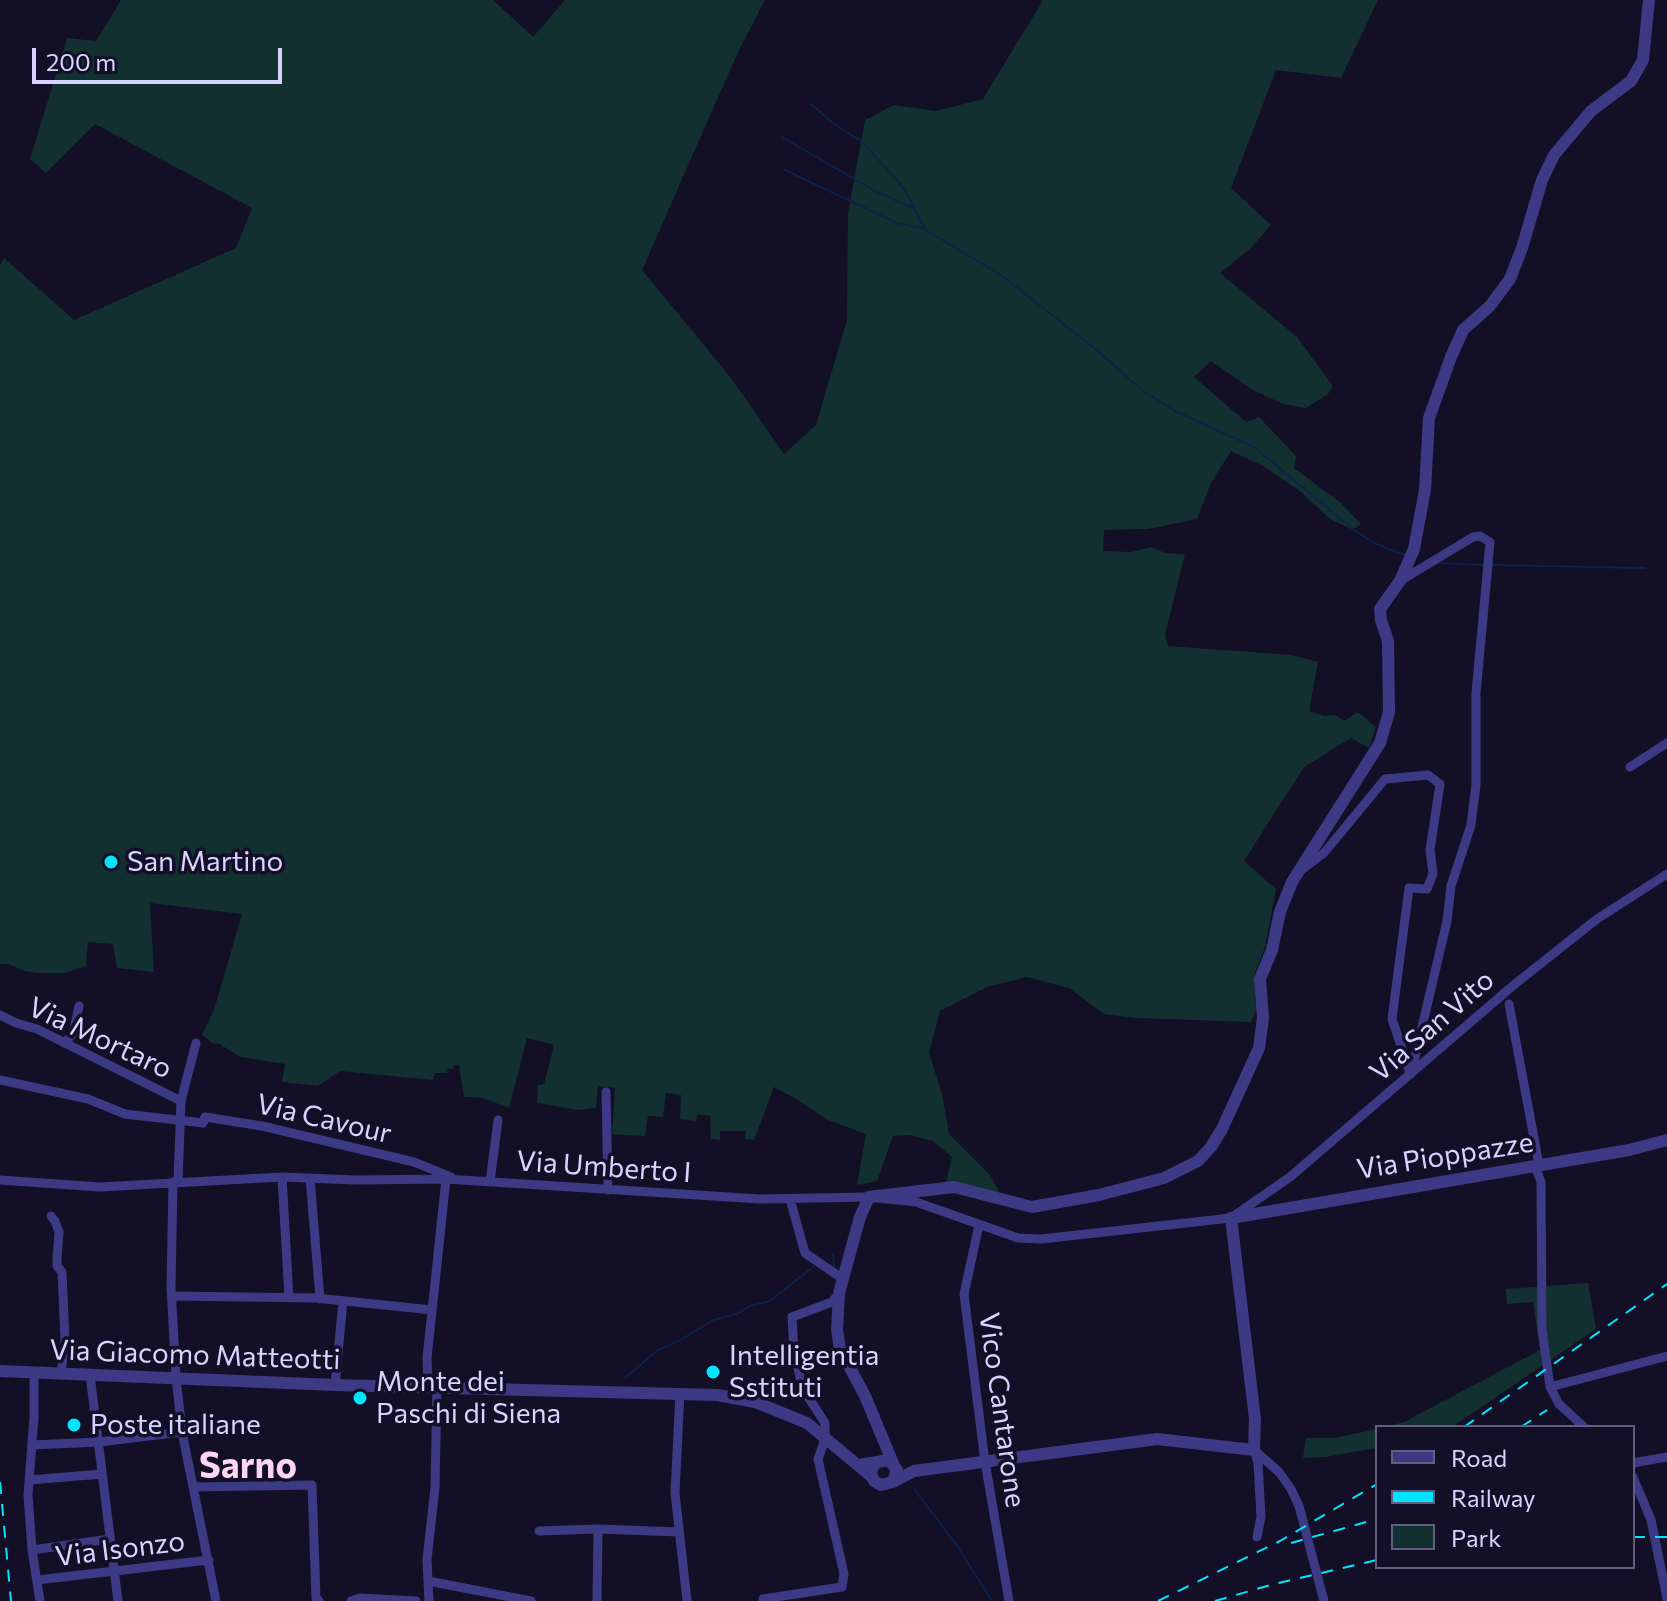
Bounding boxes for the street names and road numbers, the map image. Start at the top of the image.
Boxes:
street label: Via San Vito [1363,963,1501,1089]
street label: Via Mortaro [23,990,177,1086]
street label: Via Cavour [253,1087,395,1151]
street label: Via Pioppazze [1354,1125,1536,1187]
street label: Via Umberto I [516,1144,692,1190]
street label: Vico Cantarone [972,1310,1032,1510]
street label: Via Giacomo Matteotti [49,1333,341,1377]
street label: Via Isonzo [53,1524,187,1574]

